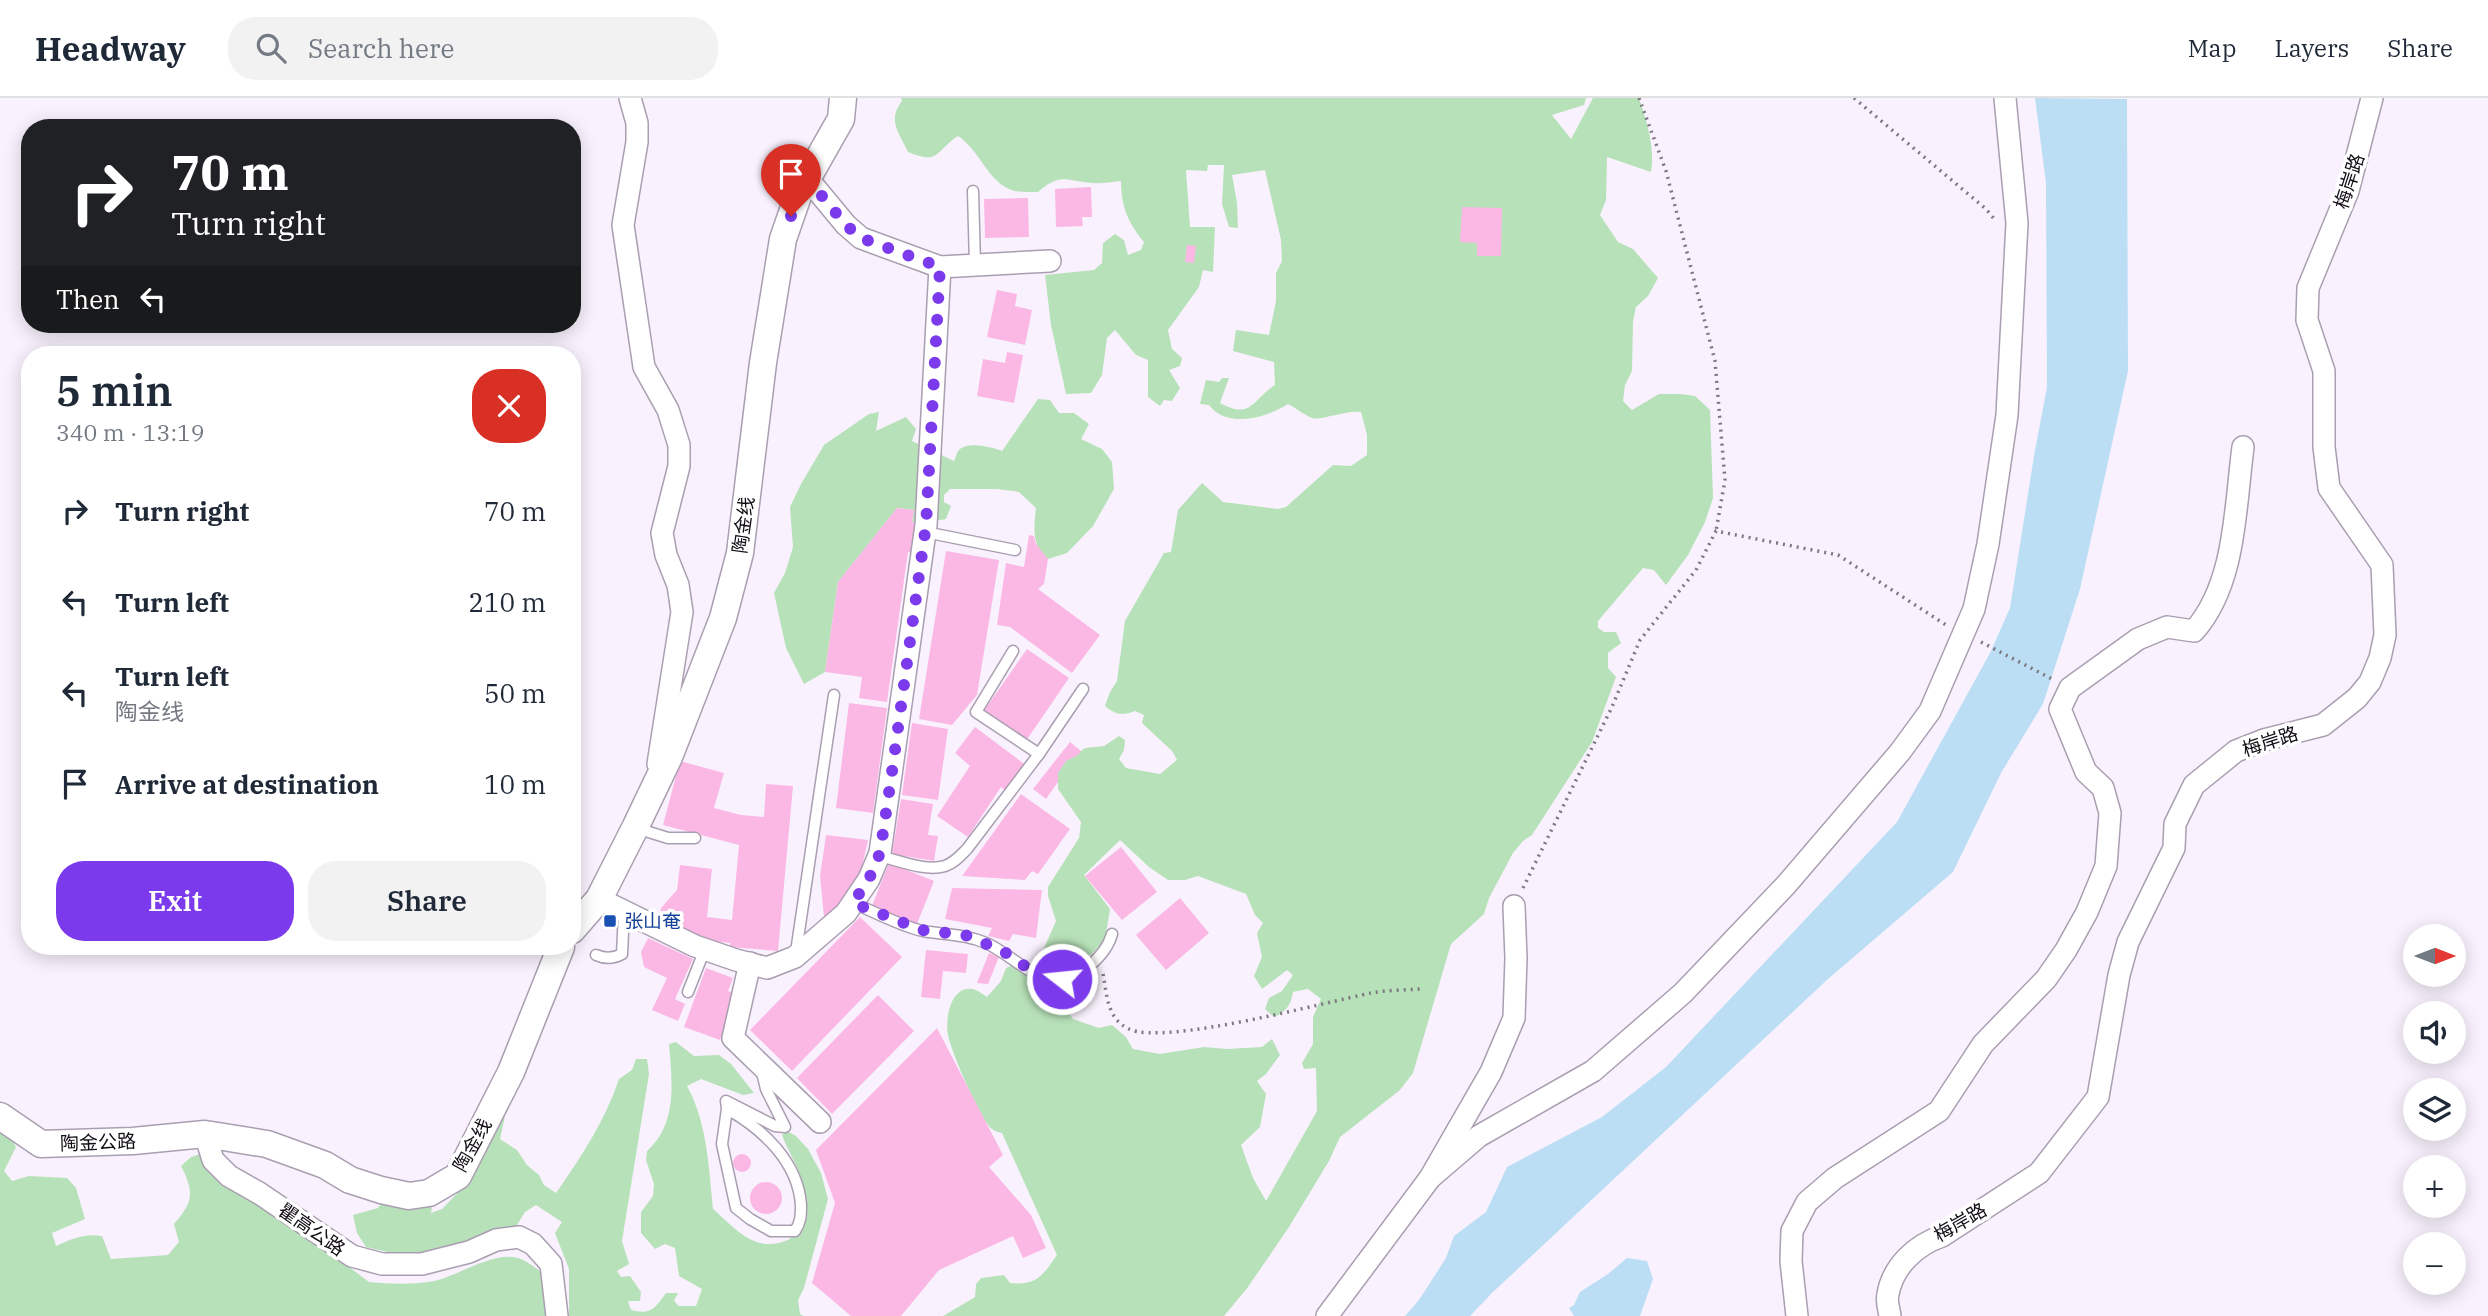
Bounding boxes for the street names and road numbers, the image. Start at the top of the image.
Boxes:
street label: 梅岸路 [2329,150,2369,212]
street label: 陶金线 [727,495,759,555]
street label: 梅岸路 [2239,721,2301,761]
street label: 陶金线 [448,1114,496,1176]
street label: 陶金公路 [60,1129,136,1155]
street label: 瞿高公路 [274,1197,350,1261]
street label: 梅岸路 [1929,1197,1991,1247]

